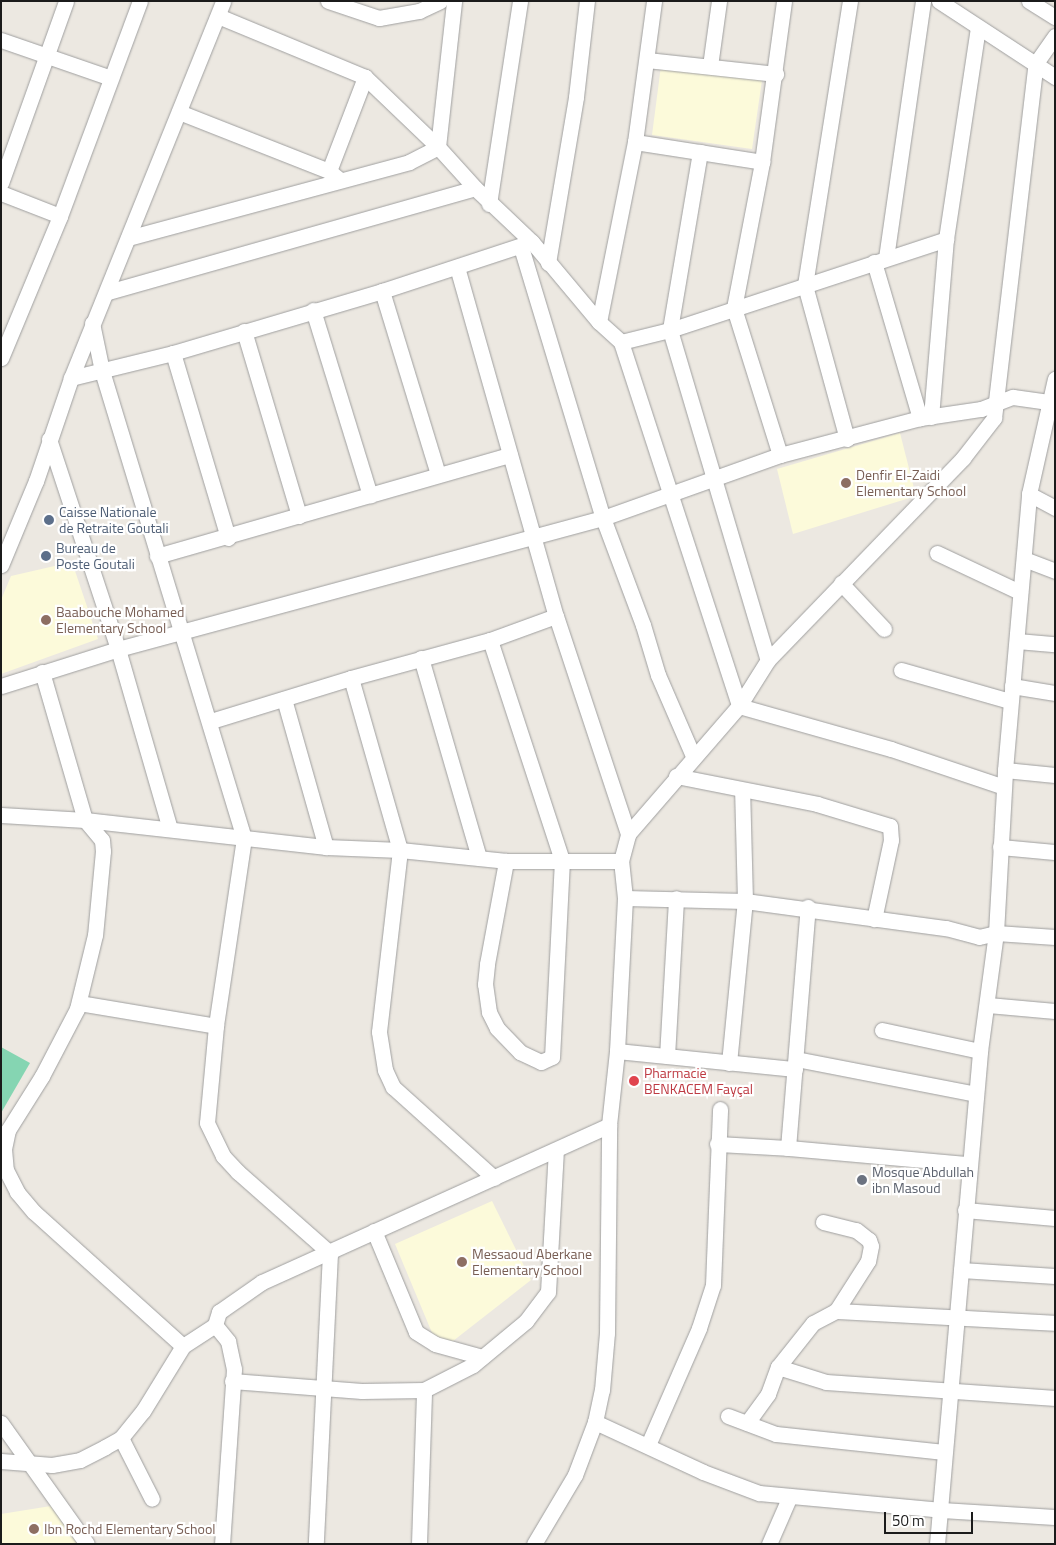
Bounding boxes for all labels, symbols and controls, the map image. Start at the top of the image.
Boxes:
place label: Denfir El-Zaidi Elementary School [856,467,966,500]
marker: Denfir El-Zaidi Elementary School [840,477,852,489]
place label: Caisse Nationale de Retraite Goutali [59,504,169,536]
marker: Caisse Nationale de Retraite Goutali [43,514,55,526]
place label: Bureau de Poste Goutali [56,540,135,572]
marker: Bureau de Poste Goutali [40,550,52,562]
place label: Baabouche Mohamed Elementary School [56,604,184,636]
marker: Baabouche Mohamed Elementary School [40,614,52,626]
place label: Pharmacie BENKACEM Fayçal [644,1065,753,1098]
marker: Pharmacie BENKACEM Fayçal [628,1075,640,1087]
place label: Mosque Abdullah ibn Masoud [872,1164,974,1196]
marker: Mosque Abdullah ibn Masoud [856,1174,868,1186]
place label: Messaoud Aberkane Elementary School [472,1246,592,1278]
marker: Messaoud Aberkane Elementary School [456,1256,468,1268]
scale bar [886,1502,975,1534]
text: 50 m [892,1509,925,1532]
place label: Ibn Rochd Elementary School [44,1521,216,1537]
marker: Ibn Rochd Elementary School [28,1523,40,1535]

